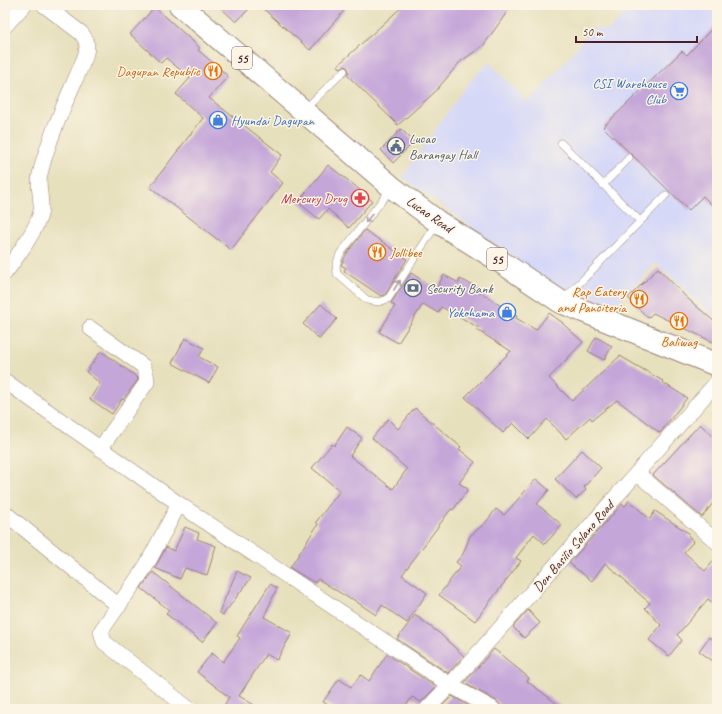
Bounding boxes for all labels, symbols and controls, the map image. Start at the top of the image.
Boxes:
scale bar [576,18,697,44]
text: 50 m [582,24,604,40]
road number: 55 [232,47,252,69]
restaurant icon: Dagupan Republic [203,61,223,81]
place label: Dagupan Republic [116,63,201,80]
place label: CSI Warehouse Club [593,75,667,108]
supermarket icon: CSI Warehouse Club [669,81,689,101]
shop icon: Hyundai Dagupan [208,110,228,130]
place label: Hyundai Dagupan [231,112,315,129]
place label: Lucao Barangay Hall [409,130,480,163]
public building icon: Lucao Barangay Hall [386,136,406,156]
pharmacy icon: Mercury Drug [350,188,370,208]
place label: Mercury Drug [281,190,348,207]
street label: Lucao Road [403,192,458,238]
one-way arrow [364,213,373,224]
restaurant icon: Jollibee [367,242,387,262]
place label: Jollibee [389,244,423,261]
road number: 55 [487,248,507,270]
bank icon: Security Bank [403,278,423,298]
one-way arrow [392,280,401,291]
place label: Security Bank [426,280,493,297]
place label: Rap Eatery and Panciteria [557,283,627,316]
restaurant icon: Rap Eatery and Panciteria [629,289,649,309]
shop icon: Yokohama [497,302,517,322]
place label: Yokohama [447,304,495,321]
restaurant icon: Baliwag [669,311,689,331]
place label: Baliwag [661,333,698,350]
street label: Don Basilio Solano Road [529,495,619,595]

